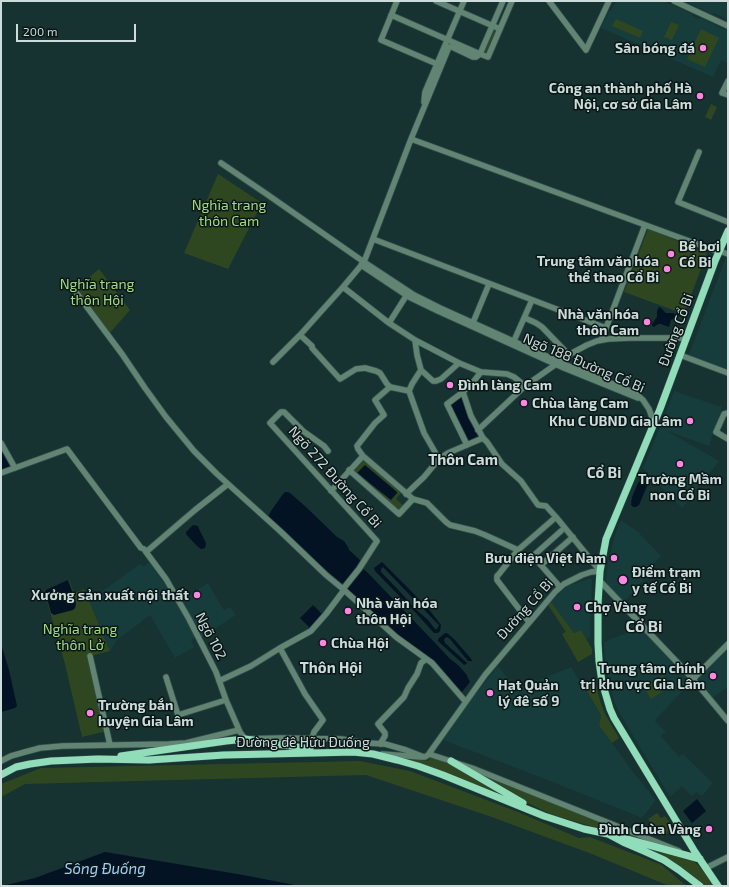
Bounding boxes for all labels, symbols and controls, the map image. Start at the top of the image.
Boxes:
scale bar [18,16,138,42]
text: 200 m [23,24,57,38]
place label: Sân bóng đá [615,40,695,56]
marker: Sân bóng đá [698,43,708,53]
place label: Công an thành phố Hà Nội, cơ sở Gia Lâm [549,80,692,112]
marker: Công an thành phố Hà Nội, cơ sở Gia Lâm [695,91,705,101]
park label: Nghĩa trang thôn Cam [192,197,266,230]
place label: Bể bơi Cổ Bi [679,238,720,270]
marker: Bể bơi Cổ Bi [666,249,676,259]
place label: Trung tâm văn hóa thể thao Cổ Bi [537,253,659,286]
marker: Trung tâm văn hóa thể thao Cổ Bi [662,264,672,274]
park label: Nghĩa trang thôn Hội [60,276,134,308]
street label: Đường Cổ Bi [655,291,697,369]
place label: Nhà văn hóa thôn Cam [558,306,639,338]
marker: Nhà văn hóa thôn Cam [642,317,652,327]
street label: Ngõ 188 Đường Cổ Bi [521,330,647,396]
place label: Đình làng Cam [458,377,552,393]
marker: Đình làng Cam [445,380,455,390]
place label: Chùa làng Cam [532,395,629,411]
marker: Chùa làng Cam [519,398,529,408]
place label: Khu C UBND Gia Lâm [549,413,682,429]
marker: Khu C UBND Gia Lâm [685,416,695,426]
street label: Ngõ 272 Đường Cổ Bi [285,423,385,531]
district label: Thôn Cam [428,451,498,469]
marker: Trường Mầm non Cổ Bi [675,459,685,469]
district label: Cổ Bi [587,464,621,482]
place label: Trường Mầm non Cổ Bi [638,471,722,504]
place label: Bưu điện Việt Nam [485,550,606,566]
marker: Bưu điện Việt Nam [609,553,619,563]
place label: Điểm trạm y tế Cổ Bi [632,564,701,596]
marker: Điểm trạm y tế Cổ Bi [617,574,629,586]
street label: Đường Cổ Bi [493,575,557,643]
place label: Xưởng sản xuất nội thất [31,587,189,603]
marker: Xưởng sản xuất nội thất [192,590,202,600]
place label: Nhà văn hóa thôn Hội [356,595,437,628]
place label: Chợ Vàng [585,599,646,615]
marker: Chợ Vàng [572,602,582,612]
marker: Nhà văn hóa thôn Hội [343,606,353,616]
street label: Ngõ 102 [192,610,230,662]
district label: Cổ Bi [626,617,662,637]
park label: Nghĩa trang thôn Lở [43,621,117,654]
place label: Chùa Hội [331,635,389,651]
marker: Chùa Hội [318,638,328,648]
district label: Thôn Hội [300,659,362,677]
place label: Trung tâm chính trị khu vực Gia Lâm [580,660,705,692]
marker: Trung tâm chính trị khu vực Gia Lâm [708,671,718,681]
place label: Hạt Quản lý đê số 9 [498,677,559,710]
marker: Hạt Quản lý đê số 9 [485,688,495,698]
place label: Trường bắn huyện Gia Lâm [98,697,194,730]
marker: Trường bắn huyện Gia Lâm [85,708,95,718]
street label: Đường đê Hữu Đuống [236,734,370,750]
place label: Đình Chùa Vàng [599,821,701,837]
marker: Đình Chùa Vàng [704,824,714,834]
water label: Sông Đuống [64,860,146,878]

